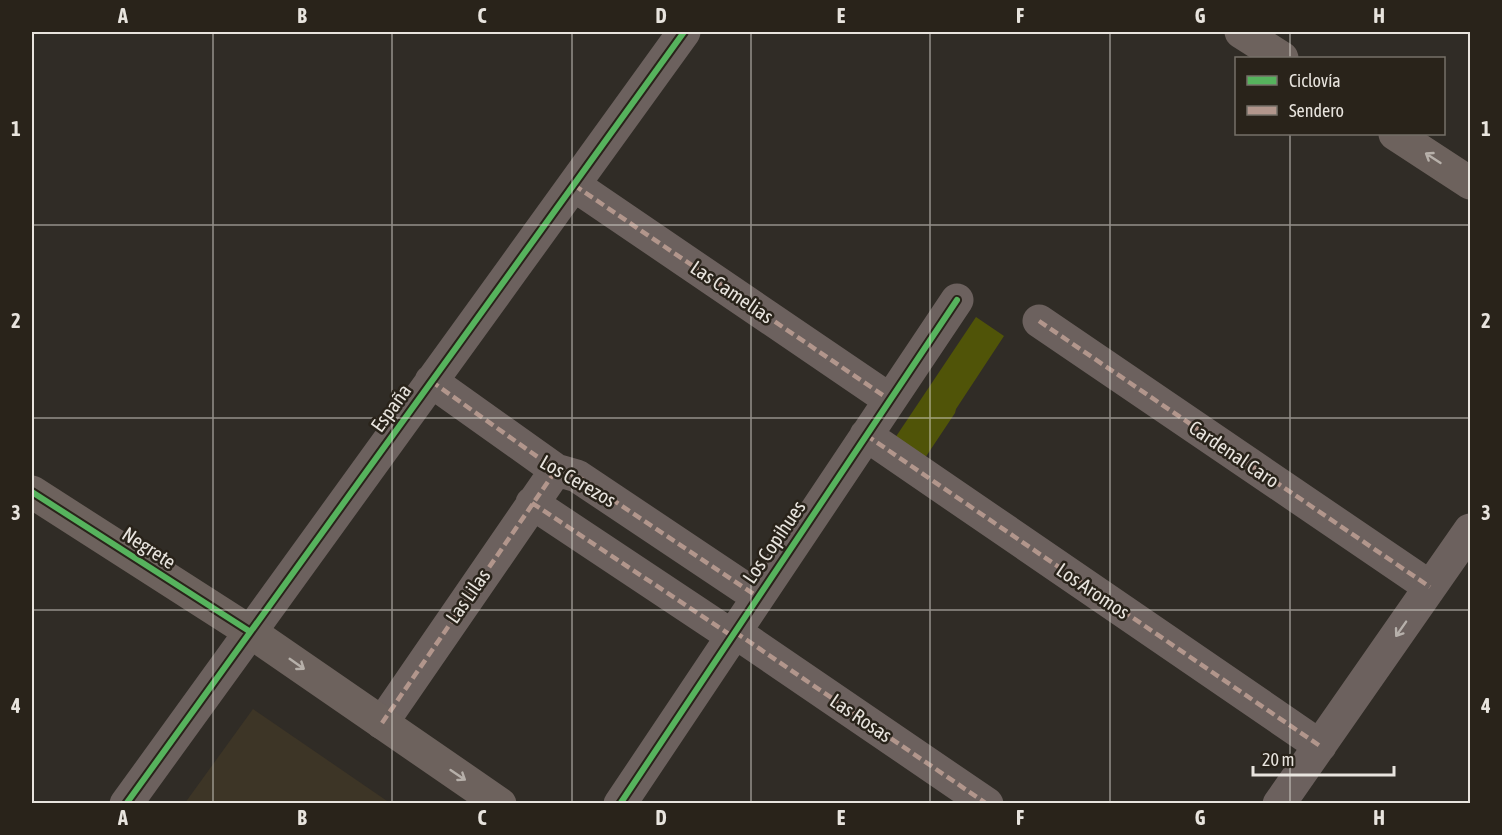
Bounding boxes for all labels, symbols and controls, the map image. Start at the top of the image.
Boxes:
text: A [117,4,128,27]
text: B [297,4,307,27]
text: C [478,4,487,27]
text: D [655,4,667,27]
text: E [837,4,846,27]
text: F [1016,4,1024,27]
text: G [1195,4,1206,27]
text: H [1373,4,1385,27]
legend [1235,57,1445,135]
text: Ciclovía [1289,70,1341,91]
text: Sendero [1289,100,1344,121]
text: 1 [11,117,21,140]
text: 1 [1481,117,1491,140]
one-way arrow [1425,152,1442,164]
street label: Las Camelias [687,256,778,328]
text: 2 [11,309,21,332]
text: 2 [1481,309,1491,332]
street label: España [366,379,416,436]
street label: Cardenal Caro [1185,415,1284,492]
street label: Los Cerezos [536,450,620,511]
street label: Los Copihues [738,496,810,587]
text: 3 [11,501,21,524]
text: 3 [1481,501,1491,524]
street label: Negrete [118,522,180,573]
street label: Los Aromos [1052,558,1134,623]
street label: Las Lilas [441,564,494,627]
one-way arrow [1395,621,1407,637]
one-way arrow [289,658,305,670]
street label: Las Rosas [826,689,897,747]
text: 4 [10,694,21,717]
text: 4 [1480,694,1491,717]
scale bar [1253,739,1394,777]
text: 20 m [1262,749,1294,770]
one-way arrow [449,769,466,781]
text: A [117,806,128,829]
text: B [297,806,307,829]
text: C [478,806,487,829]
text: D [655,806,667,829]
text: E [837,806,846,829]
text: F [1016,806,1024,829]
text: G [1195,806,1206,829]
text: H [1373,806,1385,829]

